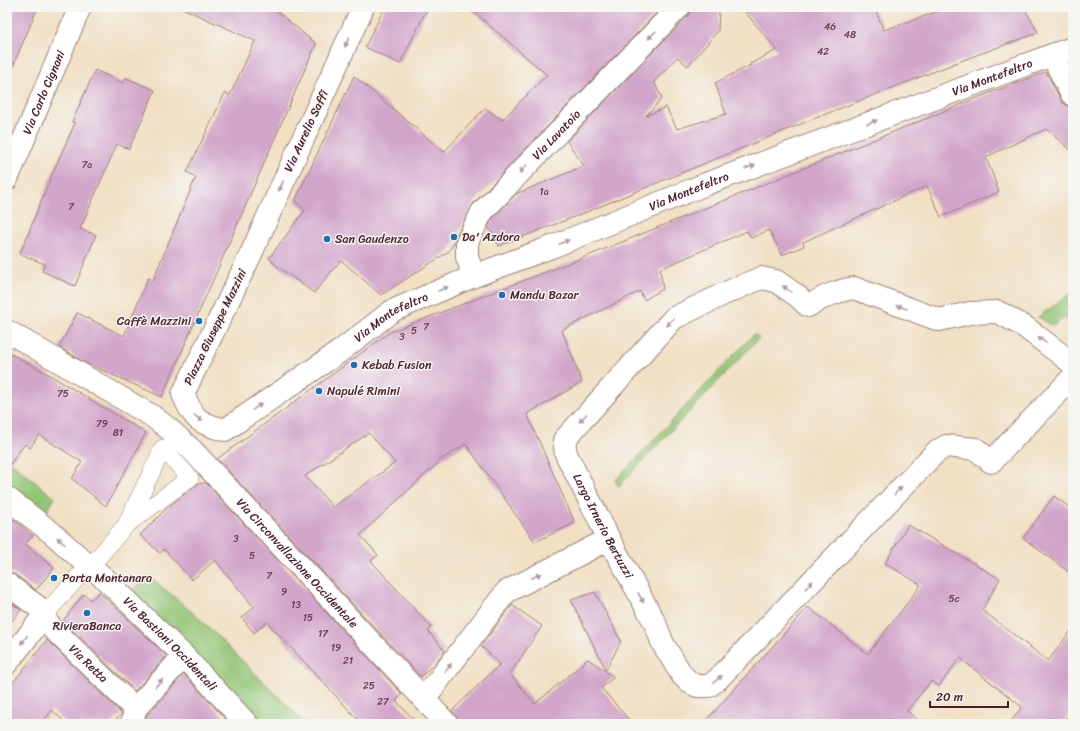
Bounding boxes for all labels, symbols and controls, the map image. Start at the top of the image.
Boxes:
house number: 46 [824,18,836,36]
house number: 48 [844,26,856,44]
one-way arrow [647,30,657,40]
one-way arrow [344,37,350,48]
house number: 42 [817,43,829,61]
street label: Via Carlo Cignani [16,46,72,138]
street label: Via Montefeltro [949,52,1036,102]
street label: Via Aurelio Saffi [277,85,335,176]
street label: Via Lavatoio [526,104,586,165]
one-way arrow [866,119,878,125]
house number: 7a [82,156,92,174]
one-way arrow [518,164,528,174]
one-way arrow [744,164,756,170]
street label: Via Montefeltro [645,165,732,217]
one-way arrow [278,181,284,192]
house number: 1a [539,183,549,201]
house number: 7 [68,198,75,216]
place label: Da' Azdora [462,226,520,248]
place label: San Gaudenzo [335,228,409,250]
marker: Da' Azdora [449,232,459,242]
marker: San Gaudenzo [322,234,332,244]
one-way arrow [559,238,571,244]
street label: Piazza Giuseppe Mazzini [177,264,253,389]
place label: Mandu Bazar [510,284,580,306]
one-way arrow [781,284,792,293]
street label: Via Montefeltro [349,286,432,348]
one-way arrow [438,286,450,292]
marker: Mandu Bazar [497,290,507,300]
one-way arrow [896,303,908,309]
place label: Caffè Mazzini [117,310,192,332]
marker: Caffè Mazzini [194,316,204,326]
one-way arrow [666,317,675,327]
house number: 7 [423,318,430,336]
house number: 5 [411,322,417,340]
house number: 3 [399,328,405,346]
one-way arrow [1037,336,1047,344]
place label: Kebab Fusion [362,354,432,376]
marker: Kebab Fusion [349,360,359,370]
place label: Napulé Rimini [327,380,400,402]
house number: 75 [57,385,69,403]
marker: Napulé Rimini [314,386,324,396]
one-way arrow [252,403,262,411]
one-way arrow [192,414,203,423]
one-way arrow [579,414,588,423]
house number: 79 [96,415,108,433]
house number: 81 [113,424,123,442]
street label: Largo Irnerio Bertuzzi [567,470,640,583]
one-way arrow [894,486,903,496]
street label: Via Circonvallazione Occidentale [231,493,364,633]
house number: 3 [233,530,239,548]
one-way arrow [56,537,66,546]
house number: 5 [249,547,255,565]
place label: Porta Montanara [62,567,152,589]
house number: 7 [266,567,273,585]
marker: Porta Montanara [49,573,59,583]
one-way arrow [531,573,542,580]
one-way arrow [804,580,813,591]
house number: 9 [281,583,287,601]
house number: 5c [948,590,960,608]
street label: Via Bastioni Occidentali [118,591,223,697]
one-way arrow [638,592,645,604]
house number: 13 [291,596,301,614]
marker: RivieraBanca [82,608,92,618]
house number: 15 [303,609,313,627]
place label: RivieraBanca [53,615,121,637]
house number: 17 [318,625,329,643]
one-way arrow [20,635,29,646]
street label: Via Retta [63,639,114,688]
house number: 19 [331,639,341,657]
house number: 21 [343,652,353,670]
one-way arrow [443,662,452,673]
one-way arrow [713,674,723,683]
one-way arrow [155,677,164,688]
house number: 25 [363,677,375,695]
scale bar [930,683,1008,709]
text: 20 m [936,686,963,708]
house number: 27 [377,693,390,711]

